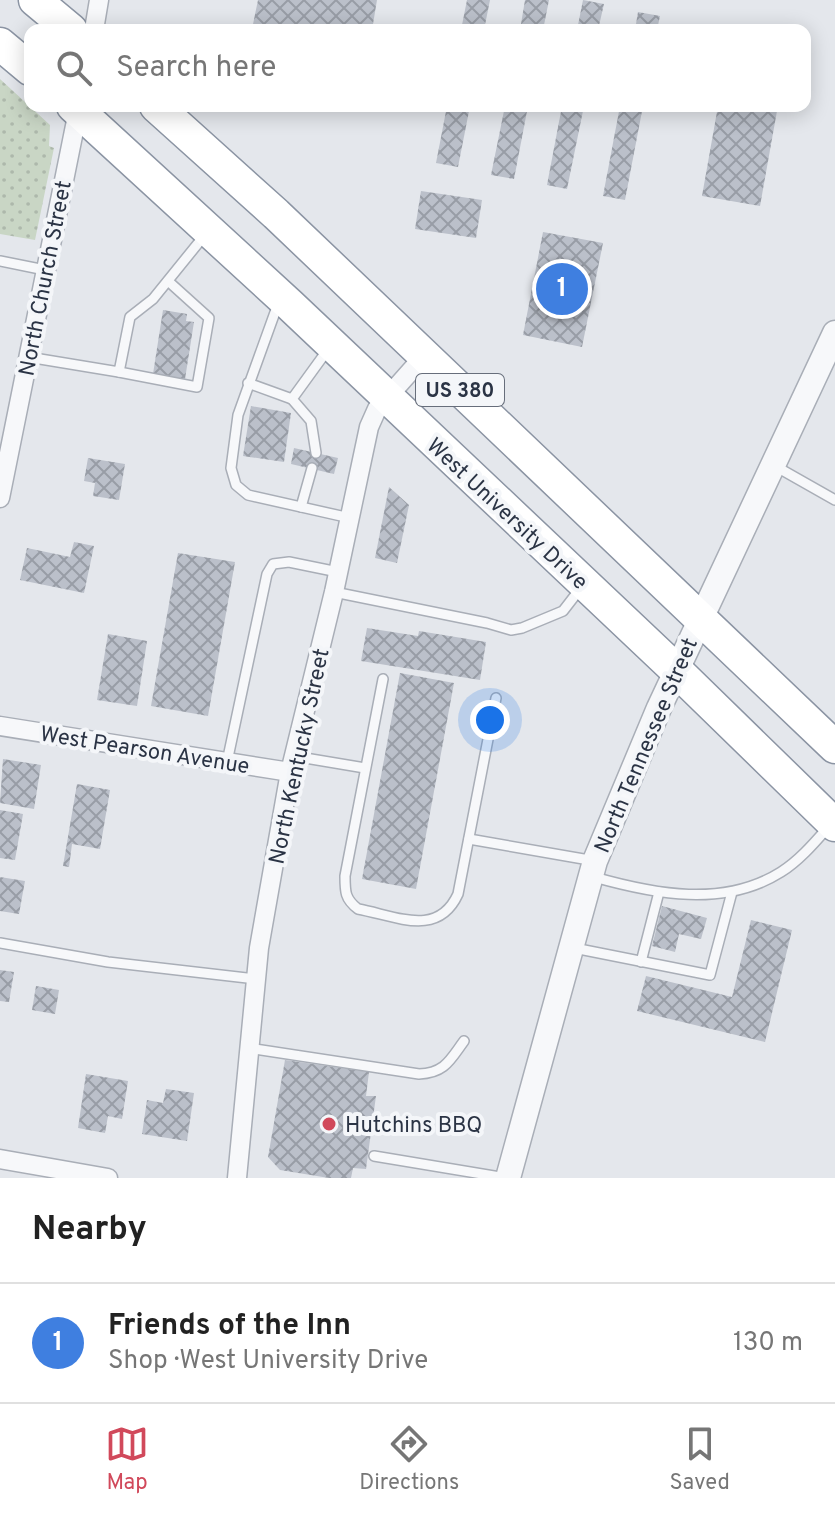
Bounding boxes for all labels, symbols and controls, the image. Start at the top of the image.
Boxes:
search box [24,24,811,112]
icon: search [52,46,96,90]
text: Search here [116,50,276,87]
street label: North Church Street [14,179,79,378]
pin: 1 [536,259,588,319]
road number: US 380 [416,374,504,406]
street label: West University Drive [420,433,593,597]
street label: North Tennessee Street [590,634,705,858]
street label: North Kentucky Street [264,646,337,867]
your location [470,700,510,740]
street label: West Pearson Avenue [38,722,251,781]
place label: Hutchins BBQ [345,1113,482,1140]
marker: Hutchins BBQ [320,1115,338,1133]
text: Nearby [32,1209,147,1252]
text: Friends of the Inn [108,1308,351,1345]
text: 1 [53,1327,63,1360]
text: 130 m [733,1327,803,1360]
text: Shop · West University Drive [108,1345,428,1378]
tab: Map [105,1422,149,1497]
tab: Directions [359,1422,459,1497]
tab: Saved [669,1422,730,1497]

